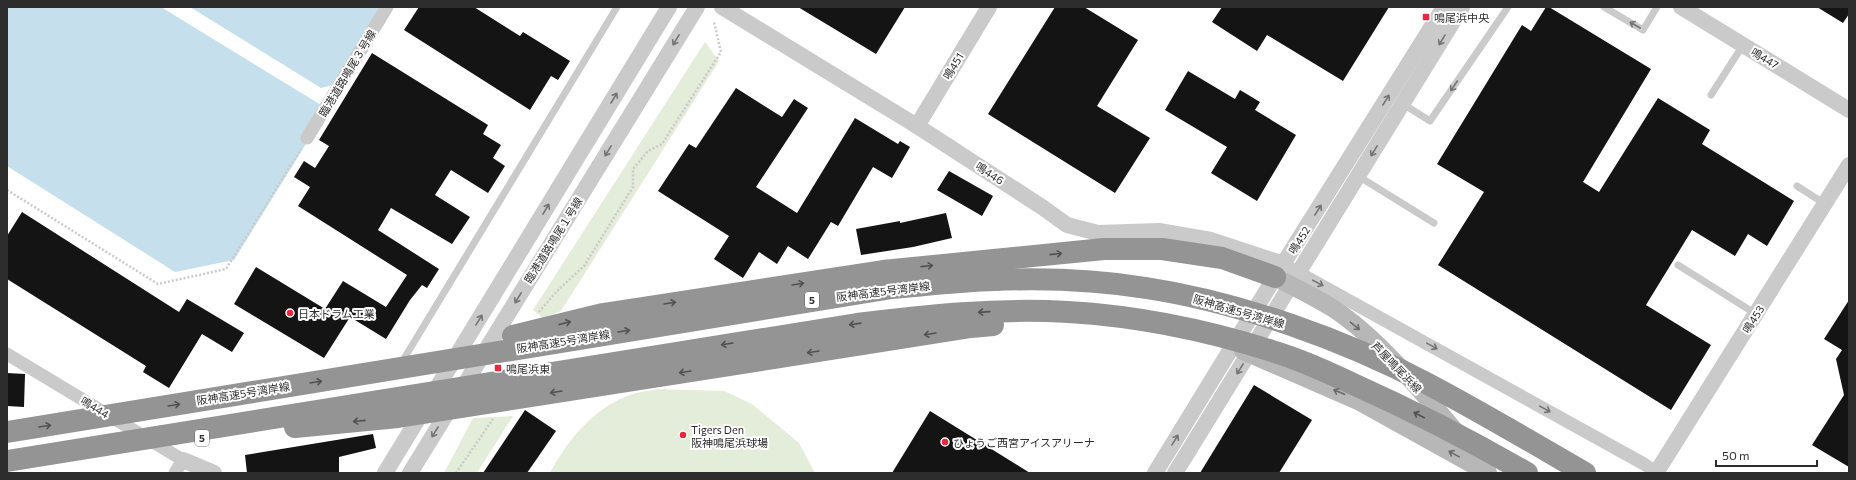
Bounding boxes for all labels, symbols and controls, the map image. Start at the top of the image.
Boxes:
place label: 鳴尾浜中央 [1434,11,1490,24]
marker: 鳴尾浜中央 [1421,12,1431,22]
one-way arrow [1629,20,1641,28]
street label: 臨港道路鳴尾３号線 [316,27,378,119]
one-way arrow [672,34,680,45]
one-way arrow [1437,34,1445,46]
street label: 鳴447 [1749,45,1781,71]
street label: 鳴451 [940,50,966,82]
one-way arrow [1450,80,1458,92]
one-way arrow [610,92,618,104]
one-way arrow [1383,94,1391,106]
one-way arrow [604,145,612,156]
one-way arrow [1369,145,1377,157]
street label: 鳴446 [974,159,1007,187]
street label: 臨港道路鳴尾１号線 [521,195,585,285]
one-way arrow [543,203,551,215]
one-way arrow [1314,204,1322,216]
street label: 鳴452 [1286,224,1312,256]
one-way arrow [1049,250,1062,257]
one-way arrow [920,263,933,270]
street label: 阪神高速5号湾岸線 [835,279,931,303]
one-way arrow [791,280,804,288]
one-way arrow [1312,280,1324,287]
one-way arrow [514,292,522,303]
road number: 5 [805,292,819,308]
street label: 阪神高速5号湾岸線 [1192,292,1286,330]
one-way arrow [663,299,676,307]
street label: 鳴453 [1739,303,1767,335]
place label: 日本ドラム工業 [298,307,375,320]
marker: 日本ドラム工業 [285,308,295,318]
one-way arrow [978,308,991,315]
one-way arrow [475,315,483,326]
one-way arrow [559,319,572,326]
one-way arrow [849,320,862,328]
one-way arrow [1350,322,1361,331]
street label: 阪神高速5号湾岸線 [515,327,611,355]
one-way arrow [617,327,630,335]
one-way arrow [924,330,937,338]
street label: 芦屋鳴尾浜線 [1369,339,1425,395]
one-way arrow [721,340,734,348]
one-way arrow [1426,343,1438,351]
one-way arrow [807,348,820,356]
place label: 鳴尾浜東 [506,362,550,375]
marker: 鳴尾浜東 [493,363,503,373]
one-way arrow [1235,363,1243,375]
one-way arrow [678,368,691,376]
one-way arrow [309,377,322,385]
street label: 阪神高速5号湾岸線 [195,379,291,407]
one-way arrow [550,388,563,396]
one-way arrow [1334,388,1346,396]
street label: 鳴444 [78,393,112,421]
one-way arrow [167,401,180,409]
one-way arrow [1539,406,1551,414]
one-way arrow [1413,410,1425,418]
one-way arrow [353,417,366,425]
one-way arrow [39,422,52,430]
place label: Tigers Den 阪神鳴尾浜球場 [691,423,768,449]
one-way arrow [431,426,439,438]
road number: 5 [195,430,209,446]
marker: Tigers Den 阪神鳴尾浜球場 [678,430,688,440]
one-way arrow [1172,434,1180,446]
place label: ひょうご西宮アイスアリーナ [953,436,1095,449]
marker: ひょうご西宮アイスアリーナ [940,437,950,447]
scale bar [1716,442,1817,468]
text: 50 m [1722,448,1750,462]
one-way arrow [1448,450,1460,457]

